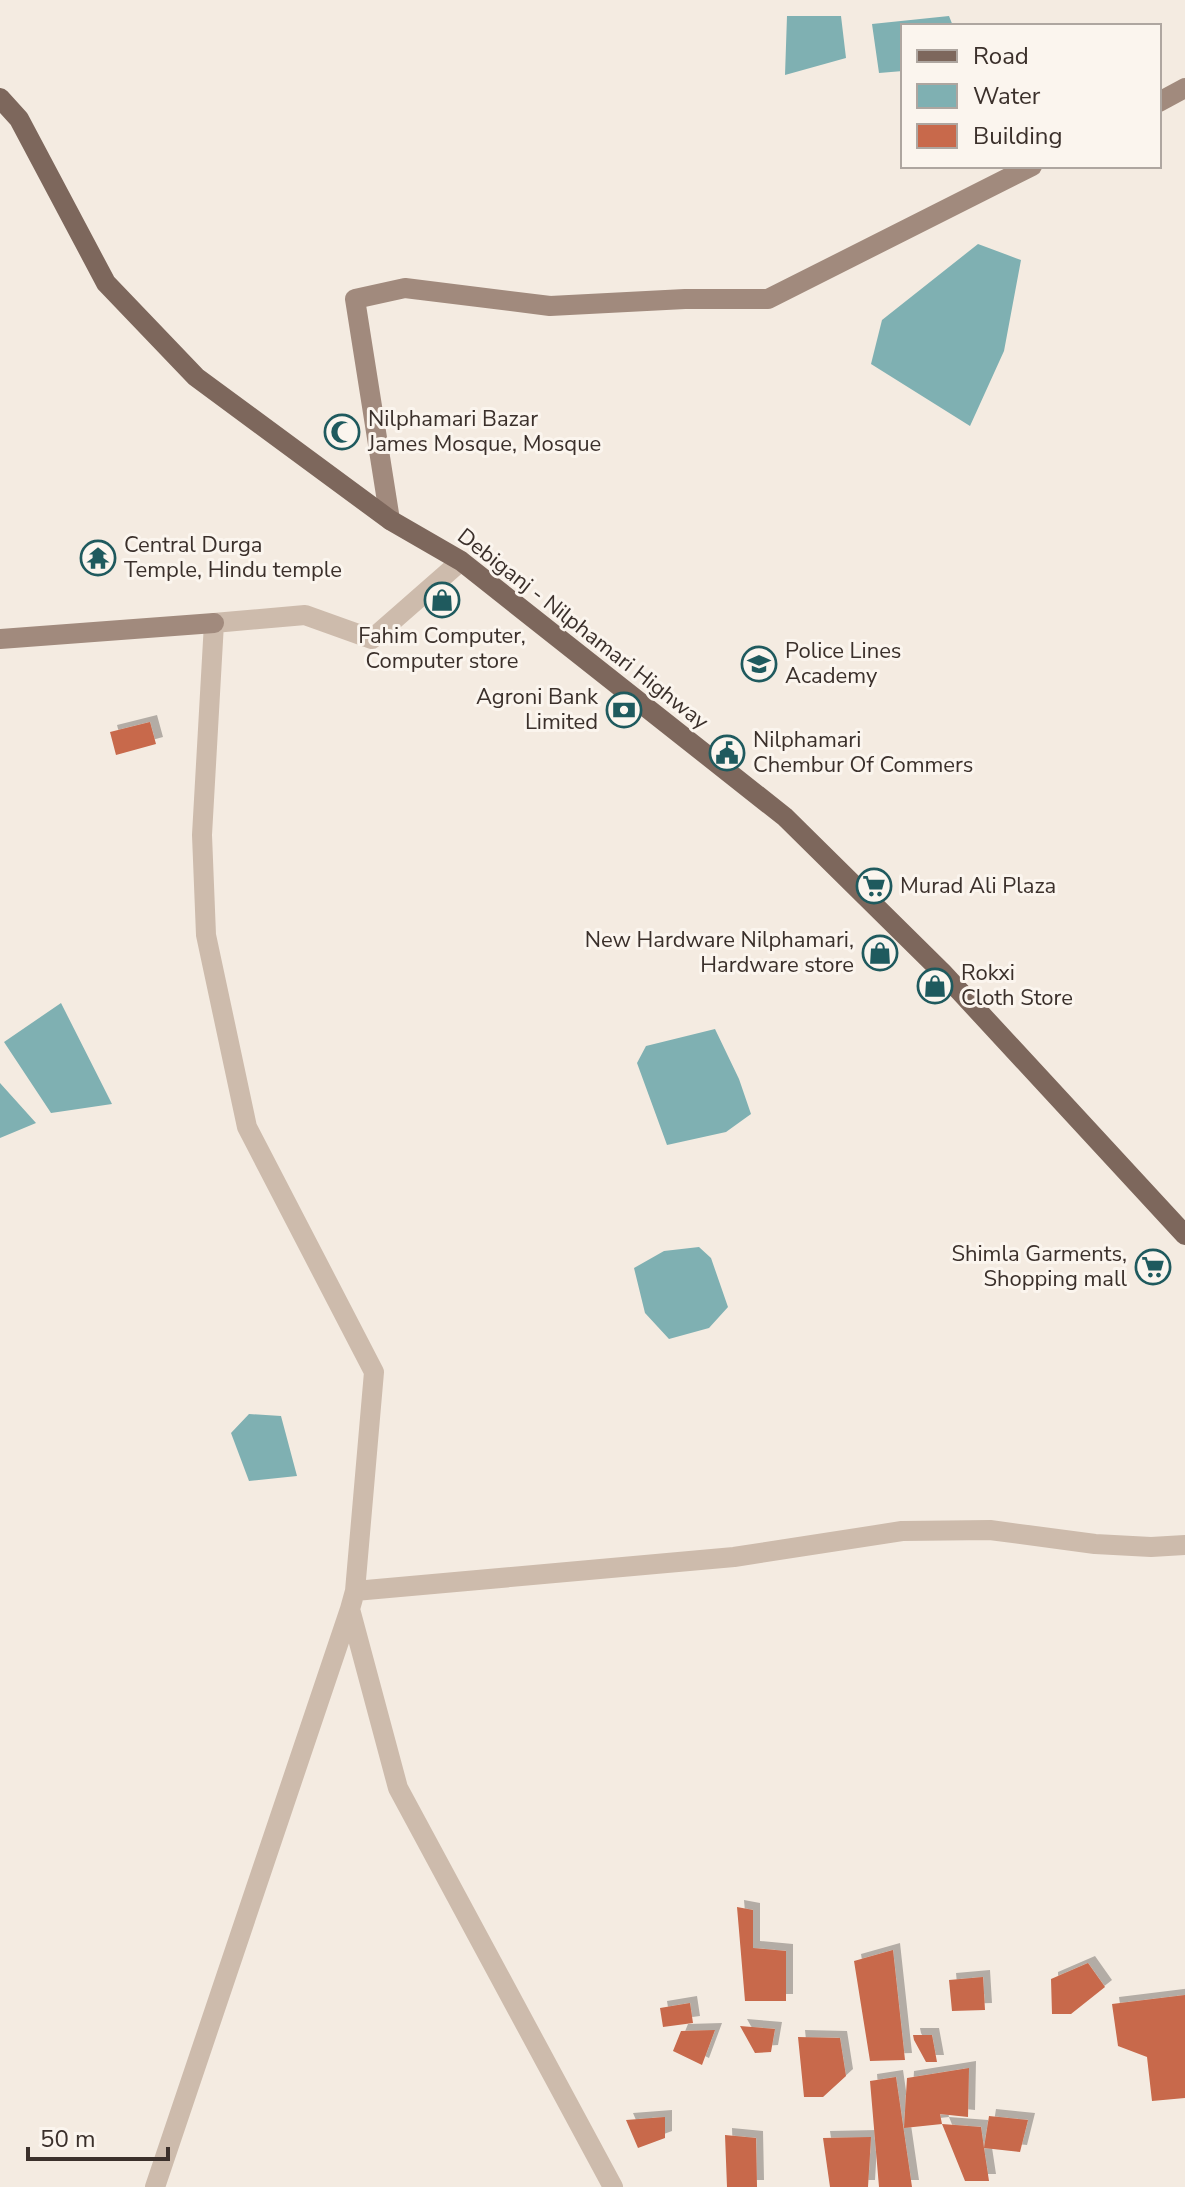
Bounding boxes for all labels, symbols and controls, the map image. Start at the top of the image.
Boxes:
legend [901,24,1161,168]
text: Road [973,40,1029,72]
text: Water [973,80,1041,112]
text: Building [973,120,1063,152]
place label: Nilphamari Bazar James Mosque, Mosque [367,404,601,459]
mosque icon: Nilphamari Bazar James Mosque, Mosque [323,413,361,451]
street label: Debiganj - Nilphamari Highway [451,521,715,737]
place label: Central Durga Temple, Hindu temple [124,530,342,585]
temple icon: Central Durga Temple, Hindu temple [79,539,117,577]
shop icon: Fahim Computer, Computer store [423,581,461,619]
place label: Fahim Computer, Computer store [358,621,526,676]
place label: Police Lines Academy [785,636,901,691]
school or university icon: Police Lines Academy [740,645,778,683]
place label: Agroni Bank Limited [476,682,599,737]
bank icon: Agroni Bank Limited [605,691,643,729]
place label: Nilphamari Chembur Of Commers [753,725,973,780]
public building icon: Nilphamari Chembur Of Commers [708,734,746,772]
supermarket icon: Murad Ali Plaza [855,867,893,905]
place label: Murad Ali Plaza [900,871,1056,901]
place label: New Hardware Nilphamari, Hardware store [585,925,854,980]
shop icon: New Hardware Nilphamari, Hardware store [861,934,899,972]
place label: Rokxi Cloth Store [961,958,1073,1013]
shop icon: Rokxi Cloth Store [916,967,954,1005]
place label: Shimla Garments, Shopping mall [951,1239,1127,1294]
supermarket icon: Shimla Garments, Shopping mall [1134,1248,1172,1286]
scale bar [28,2111,168,2161]
text: 50 m [40,2123,96,2155]

